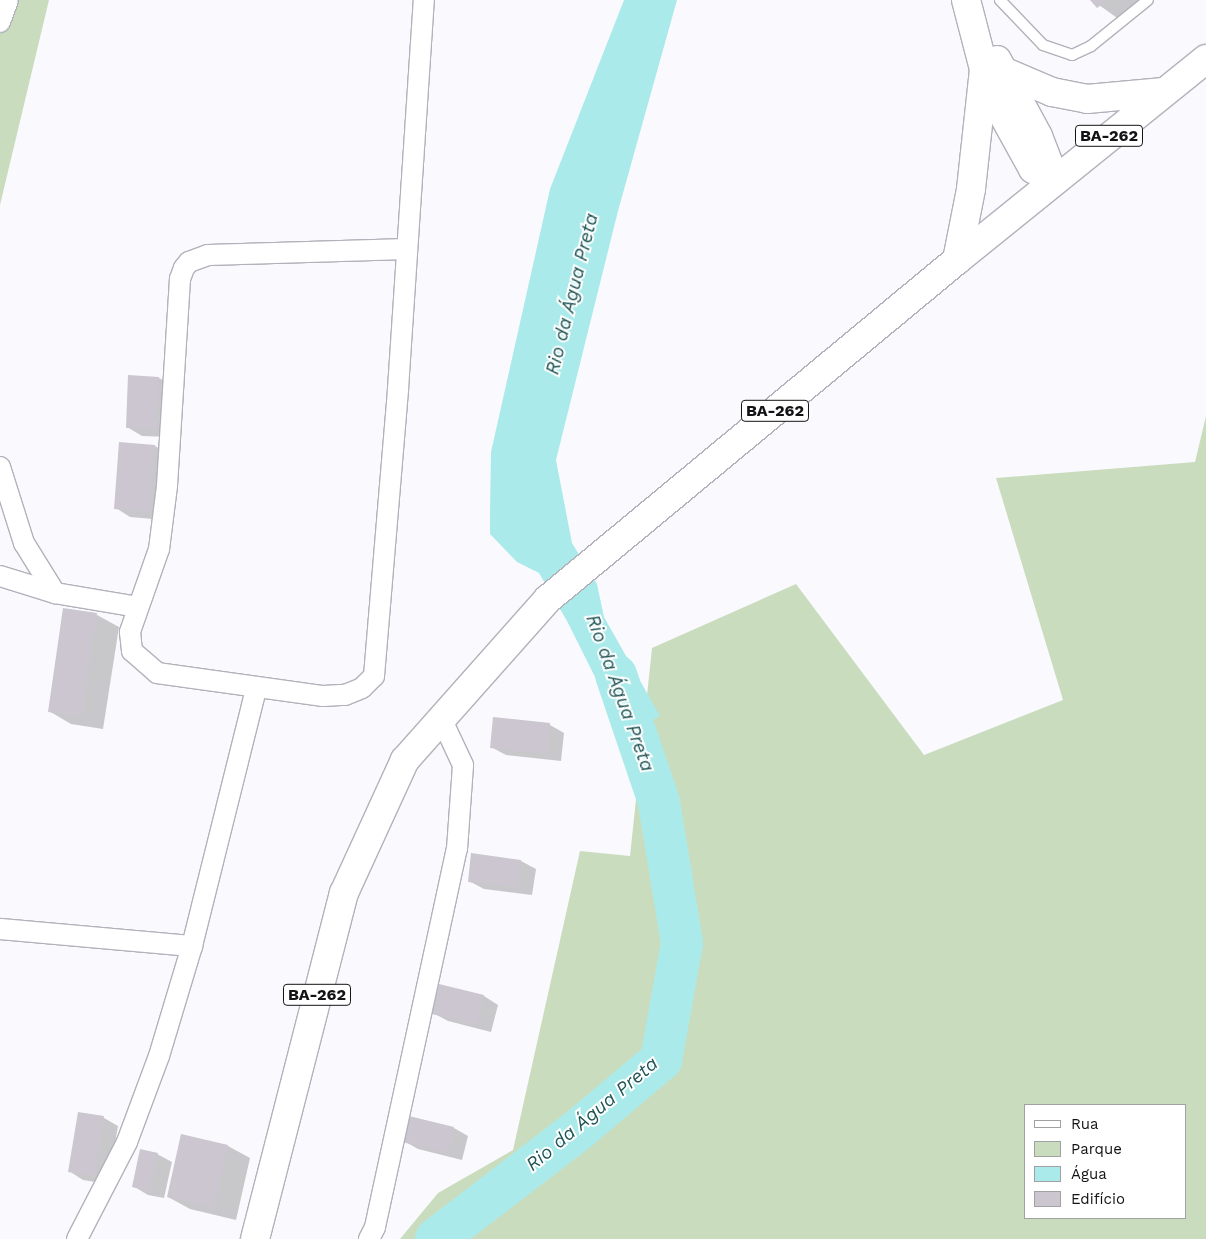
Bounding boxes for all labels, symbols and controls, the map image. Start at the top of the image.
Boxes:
road number: BA-262 [1074,122,1144,150]
water label: Rio da Água Preta [541,211,603,377]
road number: BA-262 [740,398,810,424]
water label: Rio da Água Preta [581,611,659,775]
road number: BA-262 [282,982,352,1008]
water label: Rio da Água Preta [521,1052,663,1176]
legend [1024,1104,1186,1219]
text: Rua [1071,1115,1099,1133]
text: Parque [1071,1140,1122,1158]
text: Água [1071,1165,1107,1183]
text: Edifício [1071,1190,1125,1208]

